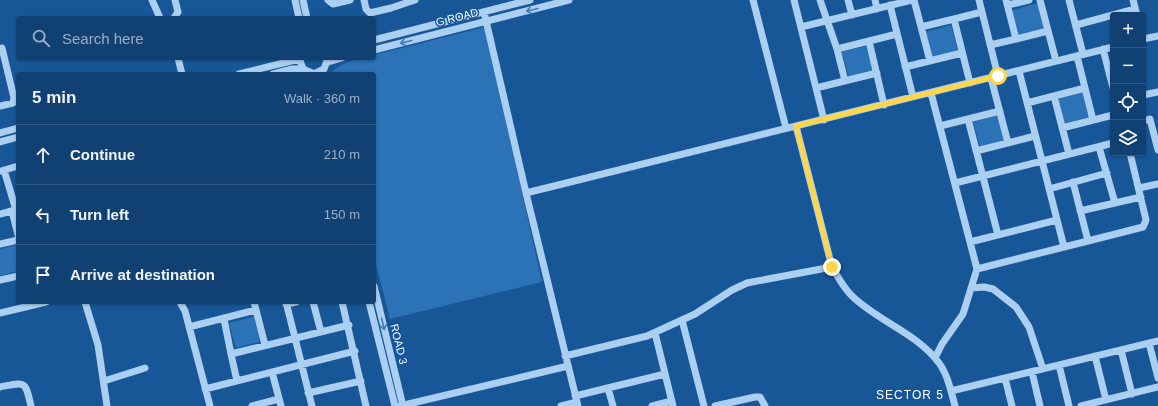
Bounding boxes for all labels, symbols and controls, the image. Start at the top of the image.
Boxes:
street label: G ROAD [434,6,480,28]
one-way arrow [525,6,538,14]
map controls [1110,12,1146,156]
button: + [1110,12,1146,48]
search box [16,16,376,60]
icon: search [30,27,52,49]
text: Search here [62,30,144,47]
one-way arrow [399,38,412,46]
button: − [1110,48,1146,84]
route start [989,67,1007,85]
button: locate [1110,84,1146,120]
text: 5 min [32,88,76,107]
text: Walk · 360 m [284,91,360,106]
button: layers [1110,120,1146,156]
icon: ahead [32,144,54,166]
text: Continue [70,146,135,163]
text: 210 m [324,147,360,162]
icon: left [32,204,54,226]
text: Turn left [70,206,129,223]
text: 150 m [324,207,360,222]
route end [823,258,841,276]
icon: arrive [32,264,54,286]
text: Arrive at destination [70,266,215,283]
one-way arrow [380,317,388,330]
street label: ROAD 3 [388,323,410,365]
district label: SECTOR 5 [876,388,944,402]

